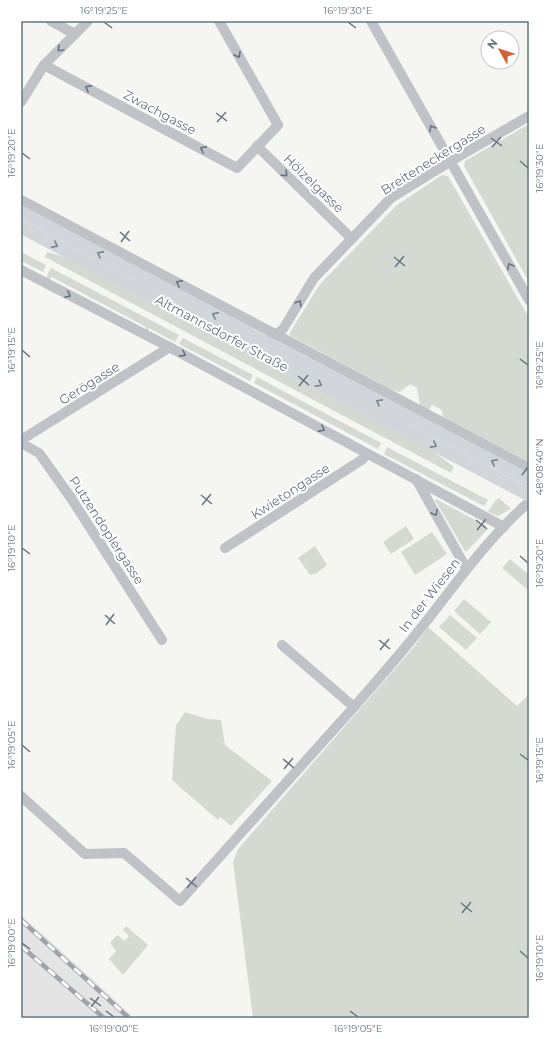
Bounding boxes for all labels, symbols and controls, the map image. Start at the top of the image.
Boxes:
text: 16°19'25"E [80,4,128,17]
text: 16°19'30"E [324,4,373,17]
north arrow [480,30,520,70]
text: N [484,36,500,52]
one-way arrow [57,44,65,52]
one-way arrow [233,51,240,58]
one-way arrow [84,86,92,93]
street label: Zwachgasse [121,86,199,138]
street label: Breiteneckergasse [378,120,488,198]
one-way arrow [430,125,437,132]
text: 16°19'20"E [5,128,18,177]
text: 16°19'30"E [533,143,546,192]
one-way arrow [199,147,207,154]
street label: Hölzelgasse [281,150,347,216]
one-way arrow [280,169,288,177]
one-way arrow [51,240,59,248]
one-way arrow [97,251,104,259]
one-way arrow [507,263,514,270]
one-way arrow [176,281,183,288]
one-way arrow [64,290,71,297]
street label: Altmannsdorfer Straße [153,291,291,375]
one-way arrow [294,300,301,307]
one-way arrow [211,312,219,320]
text: 16°19'15"E [5,327,18,373]
text: 16°19'25"E [533,341,546,389]
one-way arrow [179,350,186,357]
street label: Gerögasse [56,358,122,408]
one-way arrow [315,379,322,387]
one-way arrow [376,399,383,406]
one-way arrow [318,424,326,432]
text: 48°08'40"N [533,438,546,496]
one-way arrow [430,440,437,448]
one-way arrow [491,459,499,467]
street label: Kwietongasse [248,460,332,522]
street label: Putzendoplergasse [66,473,148,587]
one-way arrow [430,509,438,516]
text: 16°19'10"E [5,524,18,572]
text: 16°19'20"E [533,538,546,587]
street label: In der Wiesen [395,555,463,635]
text: 16°19'05"E [5,720,18,769]
text: 16°19'15"E [533,737,546,783]
text: 16°19'00"E [5,918,18,968]
text: 16°19'10"E [533,934,546,982]
text: 16°19'00"E [89,1022,139,1035]
text: 16°19'05"E [334,1022,383,1035]

